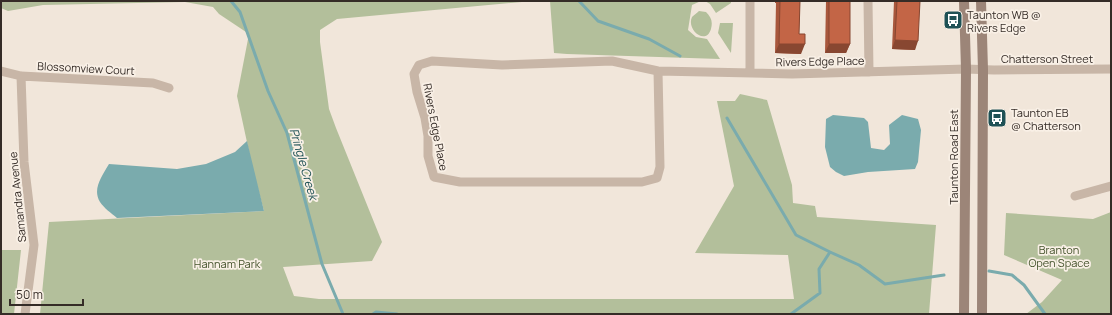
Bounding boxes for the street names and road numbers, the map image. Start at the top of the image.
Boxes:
street label: Chatterson Street [1001,51,1093,66]
street label: Rivers Edge Place [776,53,865,69]
street label: Blossomview Court [37,58,135,78]
street label: Rivers Edge Place [420,82,452,172]
street label: Taunton Road East [946,109,961,205]
street label: Samandra Avenue [5,150,29,243]

